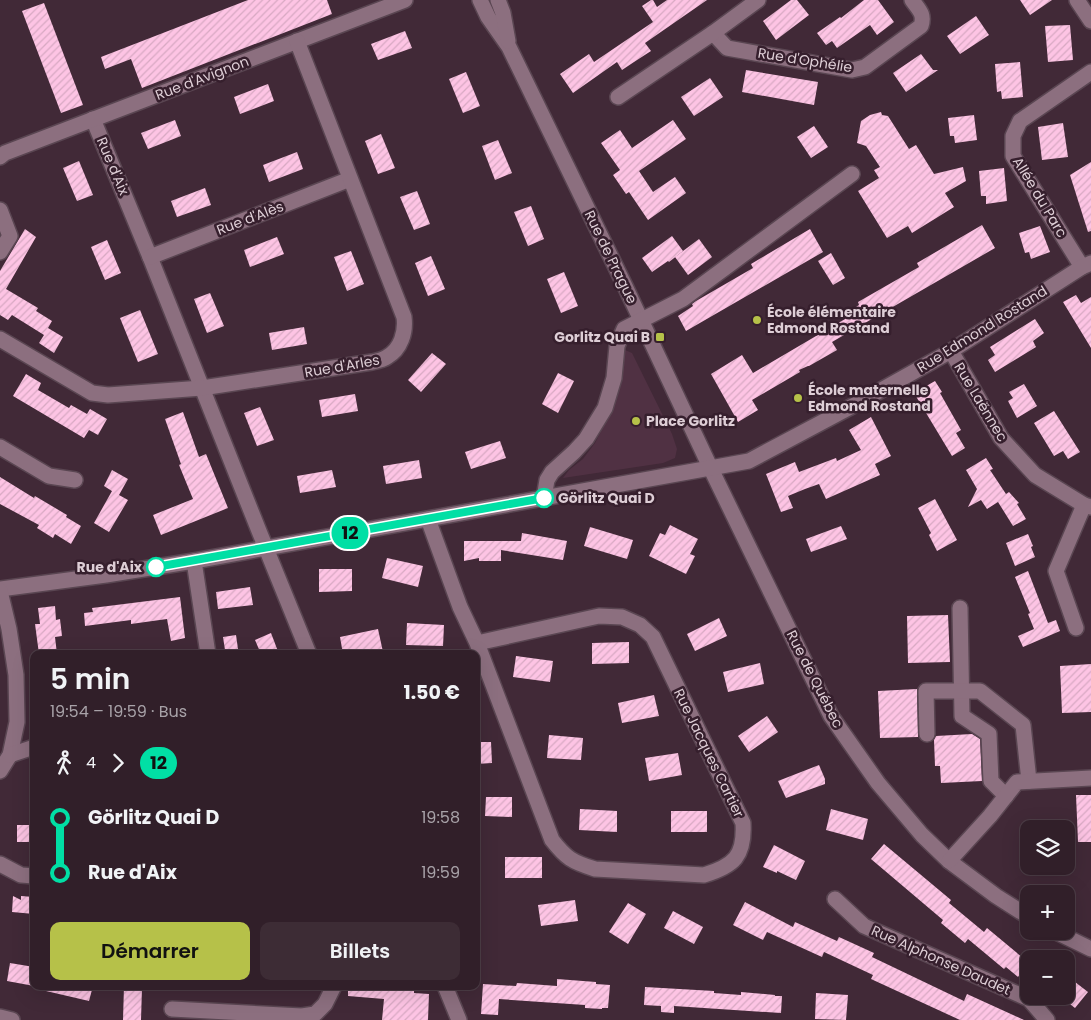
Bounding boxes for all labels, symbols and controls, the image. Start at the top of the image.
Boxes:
street label: Rue d'Ophélie [756,43,854,77]
street label: Rue d'Avignon [152,51,252,105]
street label: Rue d'Aix [92,134,134,198]
street label: Allée du Parc [1008,153,1072,241]
street label: Rue d'Alès [214,196,286,240]
street label: Rue de Prague [580,207,642,307]
street label: Rue Edmond Rostand [913,281,1051,377]
place label: École élémentaire Edmond Rostand [767,302,896,338]
marker: École élémentaire Edmond Rostand [751,314,763,326]
place label: Gorlitz Quai B [554,327,650,347]
marker: Gorlitz Quai B [654,331,666,343]
street label: Rue d'Arles [303,350,381,382]
street label: Rue Laënnec [949,359,1013,445]
place label: École maternelle Edmond Rostand [808,380,931,416]
marker: École maternelle Edmond Rostand [792,392,804,404]
place label: Place Gorlitz [646,411,735,431]
marker: Place Gorlitz [630,415,642,427]
marker: Görlitz Quai D [534,488,554,508]
place label: Görlitz Quai D [558,488,655,508]
line badge: 12 [328,517,372,549]
text: 12 [341,520,359,545]
place label: Rue d'Aix [77,557,143,577]
marker: Rue d'Aix [146,557,166,577]
street label: Rue de Québec [782,627,848,731]
text: 5 min [50,660,130,699]
text: 1.50 € [404,679,460,706]
street label: Rue Jacques Cartier [669,685,749,821]
text: 19:54 – 19:59 · Bus [50,700,187,723]
icon: walk [50,749,78,777]
icon: forward [104,749,132,777]
text: 12 [150,750,167,775]
text: 4 [86,751,96,774]
text: Görlitz Quai D [88,804,219,831]
text: 19:58 [421,806,460,829]
map controls [1020,820,1075,1005]
button: layers [1020,820,1075,875]
text: Rue d'Aix [88,859,177,886]
text: 19:59 [421,861,460,884]
button: + [1020,885,1075,940]
street label: Rue Alphonse Daudet [868,920,1014,1000]
button: Démarrer [50,922,250,980]
button: Billets [260,922,460,980]
button: − [1020,950,1075,1005]

